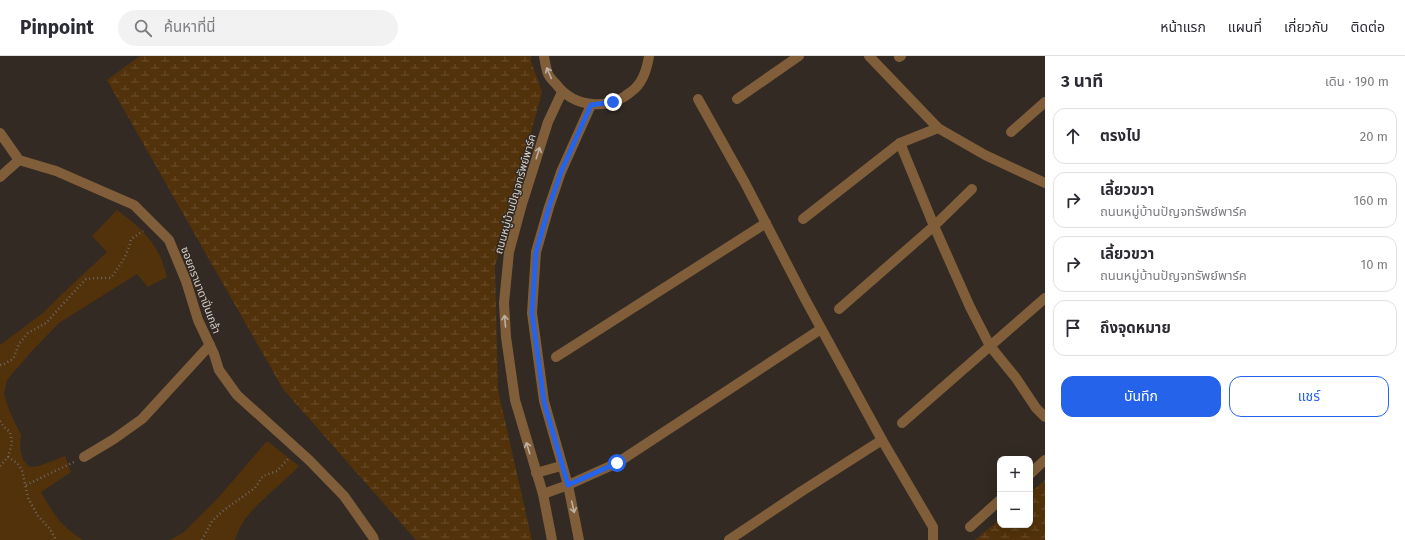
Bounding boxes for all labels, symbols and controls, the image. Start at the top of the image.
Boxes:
search box [118,10,398,46]
text: Pinpoint [20,16,94,39]
icon: search [132,17,154,39]
text: ค้นหาที่นี่ [164,18,215,36]
text: หน้าแรก [1160,19,1206,36]
text: แผนที่ [1228,19,1262,36]
text: เกี่ยวกับ [1284,19,1329,36]
text: ติดต่อ [1351,19,1385,36]
one-way arrow [545,67,552,79]
text: 3 นาที [1061,71,1103,92]
text: เดิน · 190 m [1325,74,1389,89]
route end [604,93,622,111]
icon: ahead [1062,125,1084,147]
text: ตรงไป [1100,127,1141,145]
text: 20 m [1360,129,1388,144]
street label: ถนนหมู่บ้านปัญจทรัพย์พาร์ค [492,133,539,256]
one-way arrow [535,147,543,159]
text: เลี้ยวขวา [1100,181,1154,199]
icon: right [1062,189,1084,211]
text: 160 m [1354,193,1388,208]
text: ถนนหมู่บ้านปัญจทรัพย์พาร์ค [1100,204,1247,219]
street label: ซอยกรานาดาปิ่นเกล้า [178,244,224,335]
text: เลี้ยวขวา [1100,245,1154,263]
icon: right [1062,253,1084,275]
text: 10 m [1361,257,1388,272]
text: ถนนหมู่บ้านปัญจทรัพย์พาร์ค [1100,268,1247,283]
one-way arrow [502,314,509,327]
icon: arrive [1062,317,1084,339]
text: ถึงจุดหมาย [1100,319,1171,337]
button: บันทึก [1061,376,1221,417]
button: แชร์ [1229,376,1389,417]
one-way arrow [524,442,531,455]
route start [608,454,626,472]
map controls [997,456,1033,528]
button: + [997,456,1033,492]
button: − [997,492,1033,528]
one-way arrow [569,500,577,513]

